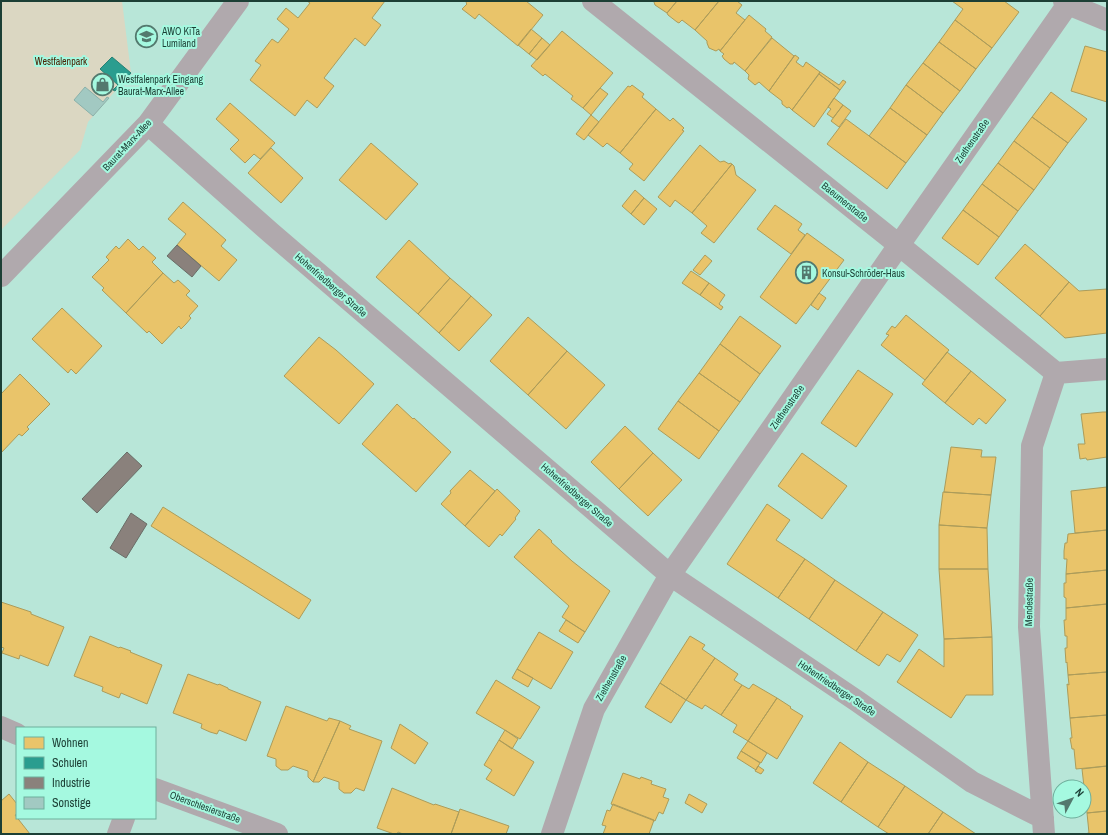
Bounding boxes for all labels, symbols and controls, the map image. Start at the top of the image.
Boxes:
school or university icon: AWO KiTa Lumiland [134,24,160,50]
place label: AWO KiTa Lumiland [161,25,201,50]
park label: Westfalenpark [35,55,88,68]
shop icon: Westfalenpark Eingang Baurat-Marx-Allee [90,72,116,98]
place label: Westfalenpark Eingang Baurat-Marx-Allee [118,73,204,98]
street label: Baurat-Marx-Allee [100,116,155,174]
street label: Ziethenstraße [952,116,992,166]
street label: Baeumerstraße [819,179,871,225]
street label: Hohenfriedberger Straße [292,250,370,320]
building icon: Konsul-Schröder-Haus [793,260,819,286]
place label: Konsul-Schröder-Haus [822,267,905,280]
street label: Ziethenstraße [767,382,807,432]
street label: Hohenfriedberger Straße [538,460,616,530]
street label: Mendestraße [1022,577,1036,626]
street label: Ziethenstraße [593,652,630,703]
street label: Hohenfriedberger Straße [796,657,879,719]
legend [16,727,156,819]
text: Wohnen [52,735,88,751]
text: Schulen [52,755,88,771]
text: Industrie [52,775,90,791]
north arrow [1052,779,1092,819]
text: N [1072,785,1087,799]
street label: Oberschlesierstraße [168,788,243,826]
text: Sonstige [52,795,91,811]

